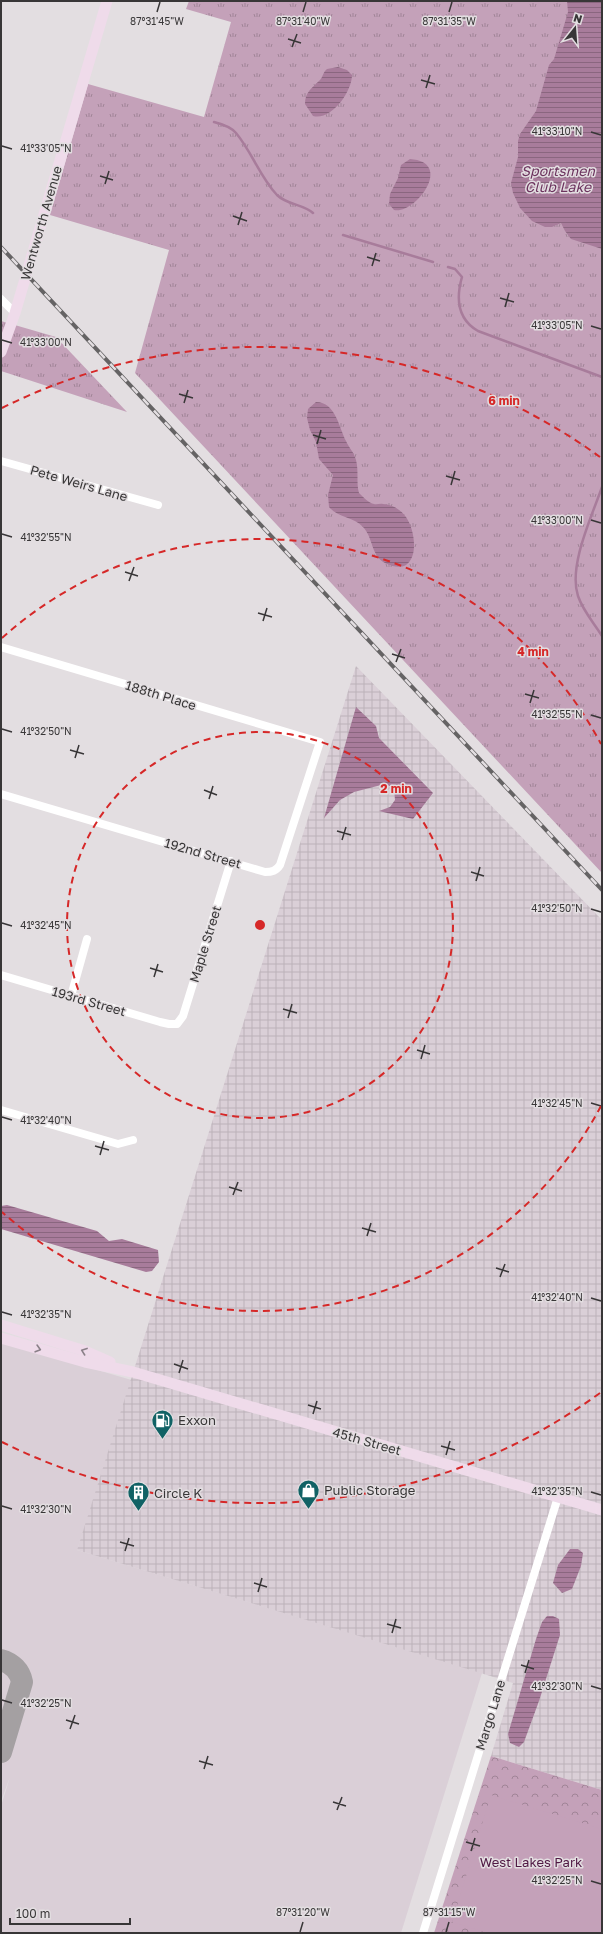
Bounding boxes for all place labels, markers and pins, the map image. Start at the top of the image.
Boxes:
centre of rings [253,918,267,932]
fuel station icon: Exxon [149,1407,175,1440]
place label: Exxon [178,1412,216,1428]
shop icon: Public Storage [295,1477,321,1510]
building icon: Circle K [125,1480,151,1513]
place label: Public Storage [324,1482,415,1498]
place label: Circle K [154,1485,202,1501]

